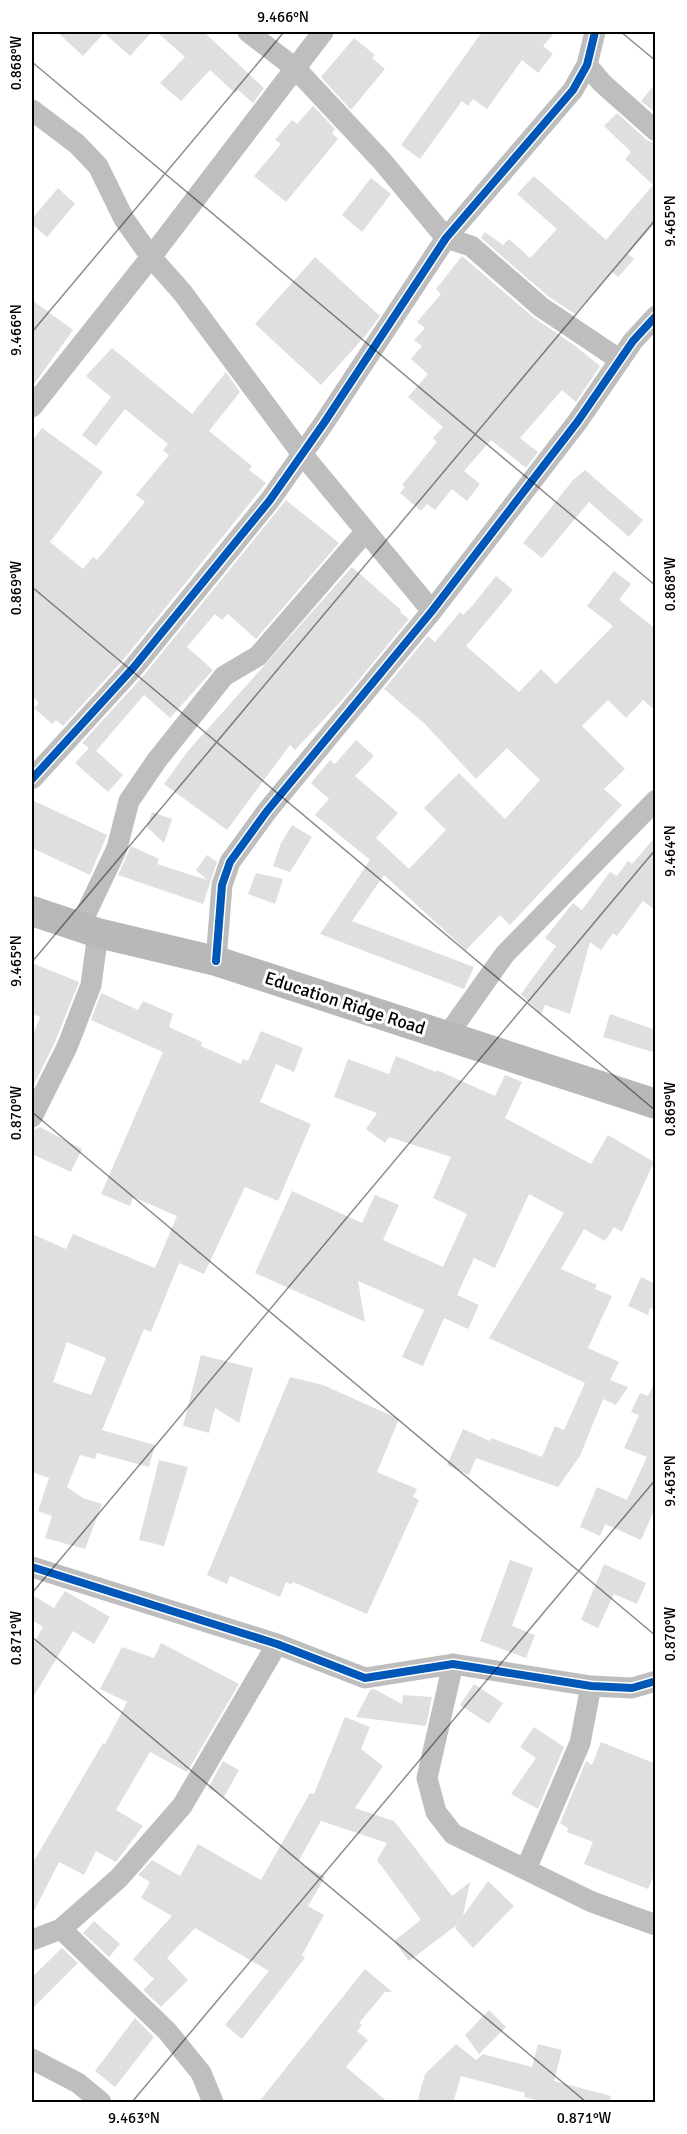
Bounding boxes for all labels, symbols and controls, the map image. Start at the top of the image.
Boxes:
text: 9.466°N [257,8,309,26]
text: 0.868°W [7,35,25,90]
text: 9.465°N [661,195,679,247]
text: 9.466°N [7,304,25,356]
text: 0.868°W [661,556,679,611]
text: 0.869°W [7,560,25,615]
text: 9.464°N [661,825,679,877]
text: 9.465°N [7,935,25,987]
street label: Education Ridge Road [262,967,428,1039]
text: 0.869°W [661,1081,679,1136]
text: 0.870°W [7,1085,25,1140]
text: 9.463°N [661,1455,679,1507]
text: 0.870°W [661,1606,679,1661]
text: 0.871°W [7,1610,25,1665]
text: 9.463°N [108,2109,160,2127]
text: 0.871°W [557,2109,612,2127]

